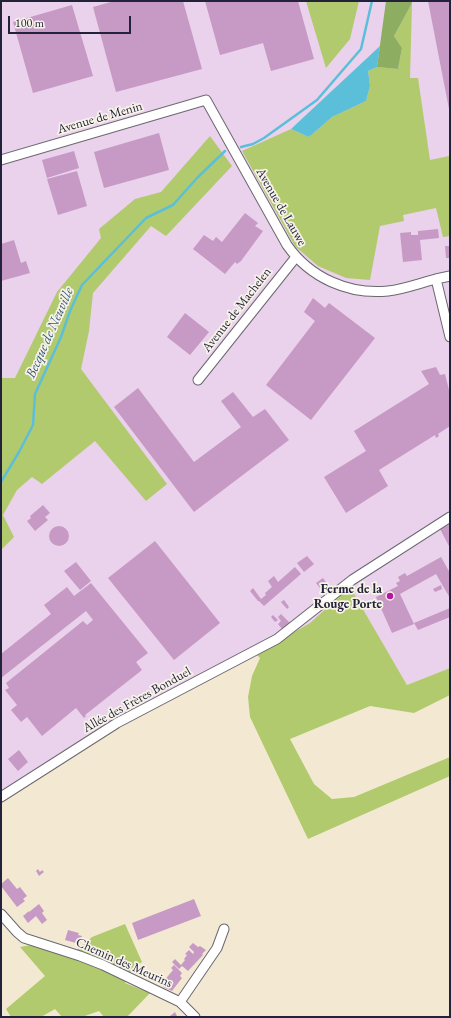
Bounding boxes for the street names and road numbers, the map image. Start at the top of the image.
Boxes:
street label: Avenue de Menin [56,98,144,138]
street label: Avenue de Lauwe [252,165,310,249]
street label: Avenue de Machelen [199,265,275,355]
street label: Allée des Frères Bonduel [80,664,194,736]
street label: Chemin des Meurins [73,935,175,991]

